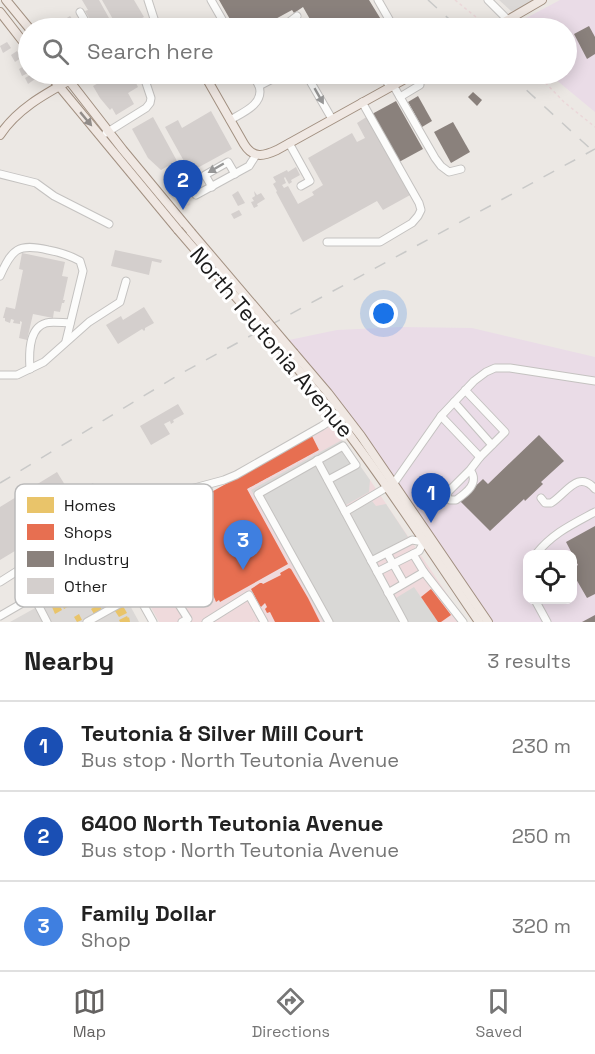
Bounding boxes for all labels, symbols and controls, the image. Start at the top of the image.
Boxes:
search box [18,18,577,84]
icon: search [39,35,72,68]
text: Search here [87,37,214,65]
one-way arrow [314,88,324,105]
one-way arrow [80,111,93,127]
pin: 2 [164,160,202,210]
one-way arrow [208,163,225,173]
street label: North Teutonia Avenue [184,241,360,443]
your location [369,299,398,328]
pin: 1 [412,474,450,523]
legend [15,484,213,607]
text: Homes [64,495,116,516]
pin: 3 [224,520,262,570]
text: Shops [64,522,112,543]
text: Industry [64,549,129,570]
map controls [523,550,577,604]
button: locate [523,550,577,604]
text: Other [64,576,107,597]
text: Nearby [24,644,114,678]
text: 3 results [487,648,571,674]
text: Teutonia & Silver Mill Court [81,719,364,747]
text: 1 [39,733,48,759]
text: 230 m [512,733,571,759]
text: Bus stop · North Teutonia Avenue [81,747,399,773]
text: 6400 North Teutonia Avenue [81,809,384,837]
text: 2 [38,823,49,849]
text: 250 m [512,823,571,849]
text: Bus stop · North Teutonia Avenue [81,837,399,863]
text: Family Dollar [81,899,216,927]
text: 3 [37,913,50,939]
text: 320 m [512,913,571,939]
text: Shop [81,927,131,953]
tab: Map [73,985,106,1042]
tab: Directions [252,985,330,1042]
tab: Saved [476,985,522,1042]

